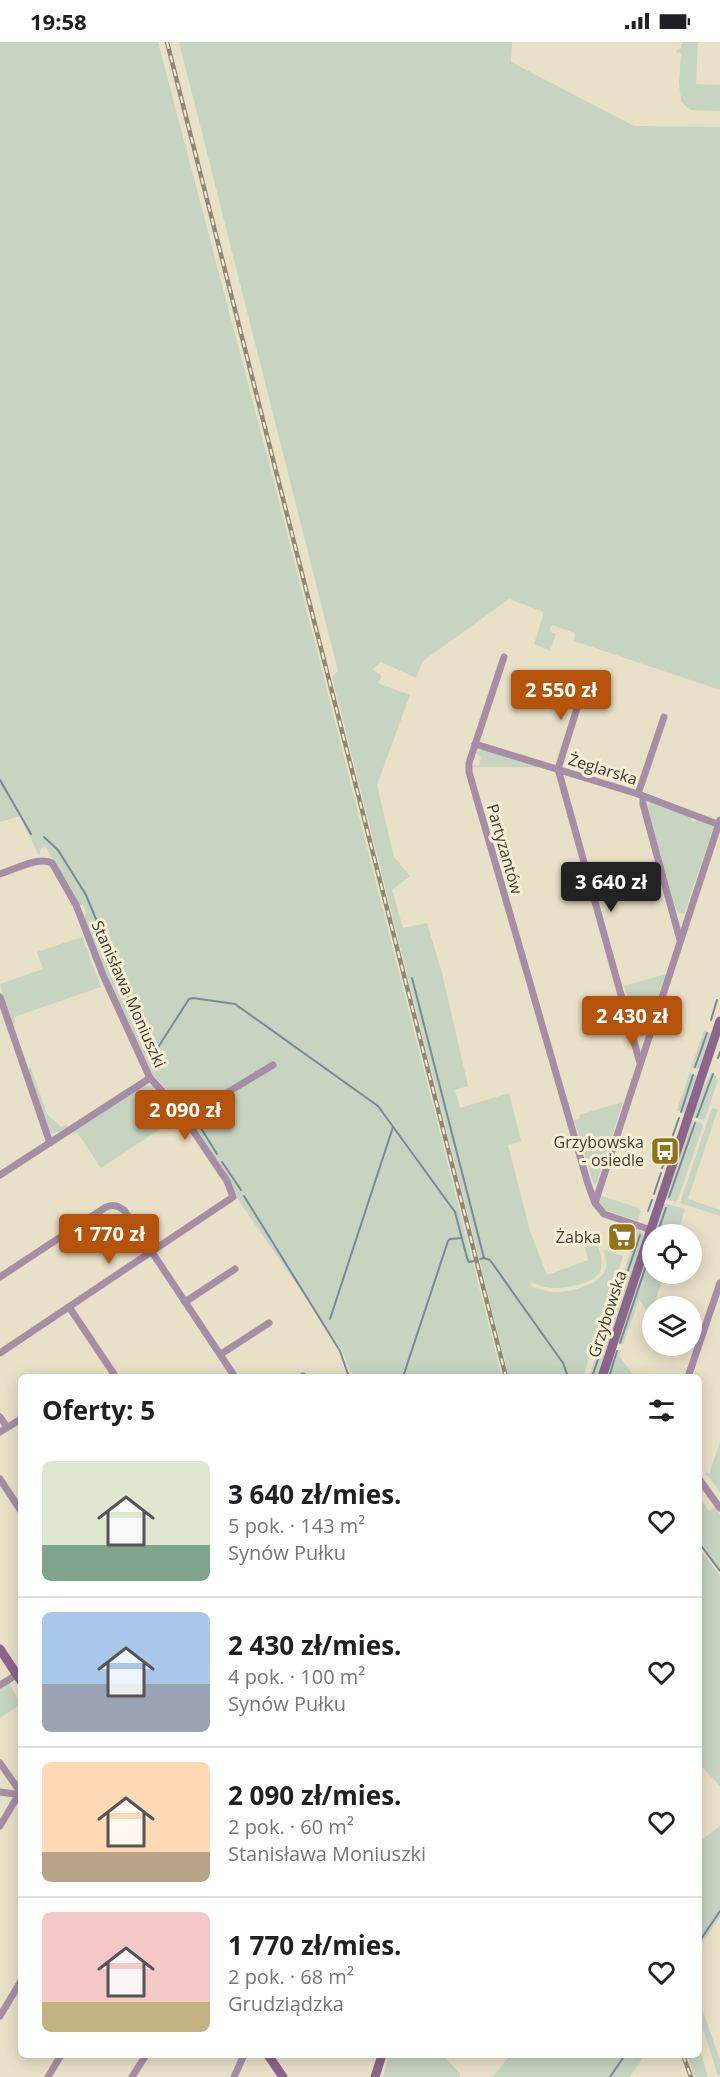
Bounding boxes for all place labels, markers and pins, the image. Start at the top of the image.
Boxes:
pin: 2 550 zł [499,670,623,721]
pin: 3 640 zł [549,862,673,913]
pin: 2 430 zł [570,996,694,1047]
pin: 2 090 zł [123,1090,247,1141]
place label: Grzybowska - osiedle [554,1131,644,1171]
bus stop icon: Grzybowska - osiedle [649,1135,681,1167]
pin: 1 770 zł [47,1214,171,1265]
supermarket icon: Żabka [606,1221,638,1253]
place label: Żabka [556,1226,601,1248]

